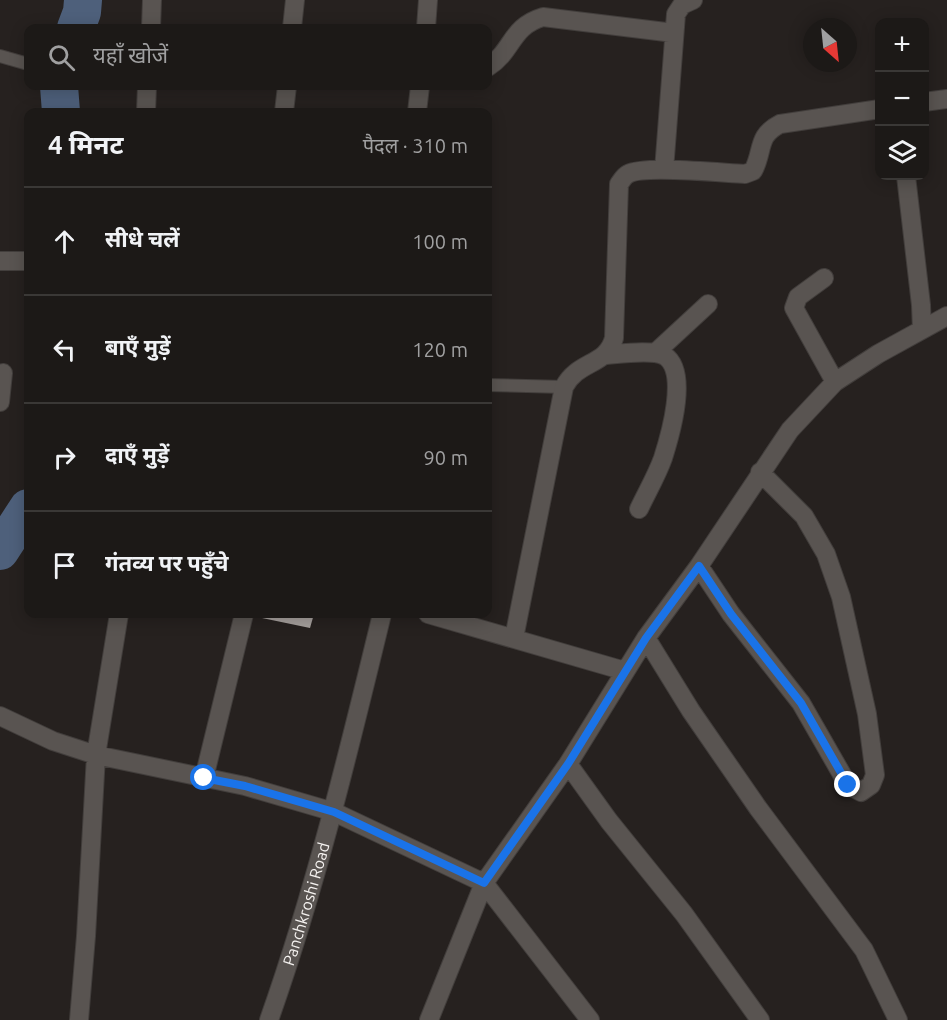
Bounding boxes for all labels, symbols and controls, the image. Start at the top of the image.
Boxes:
north arrow [803,18,857,72]
map controls [875,18,929,180]
button: + [875,18,929,72]
search box [24,24,492,90]
icon: search [45,41,78,74]
text: यहाँ खोजें [93,42,168,67]
button: − [875,72,929,126]
button: layers [875,126,929,180]
text: 4 मिनट [48,130,123,159]
text: पैदल · 310 m [363,134,468,157]
icon: ahead [48,225,81,258]
text: सीधे चलें [105,226,180,251]
text: 100 m [412,230,468,253]
icon: left [48,333,81,366]
text: बाएँ मुड़ें [105,334,171,359]
text: 120 m [412,338,468,361]
icon: right [48,441,81,474]
text: दाएँ मुड़ें [105,442,169,467]
text: 90 m [424,446,468,469]
icon: arrive [48,549,81,582]
text: गंतव्य पर पहुँचे [105,550,229,575]
route start [190,764,216,790]
route end [834,771,860,797]
street label: Panchkroshi Road [279,840,333,968]

